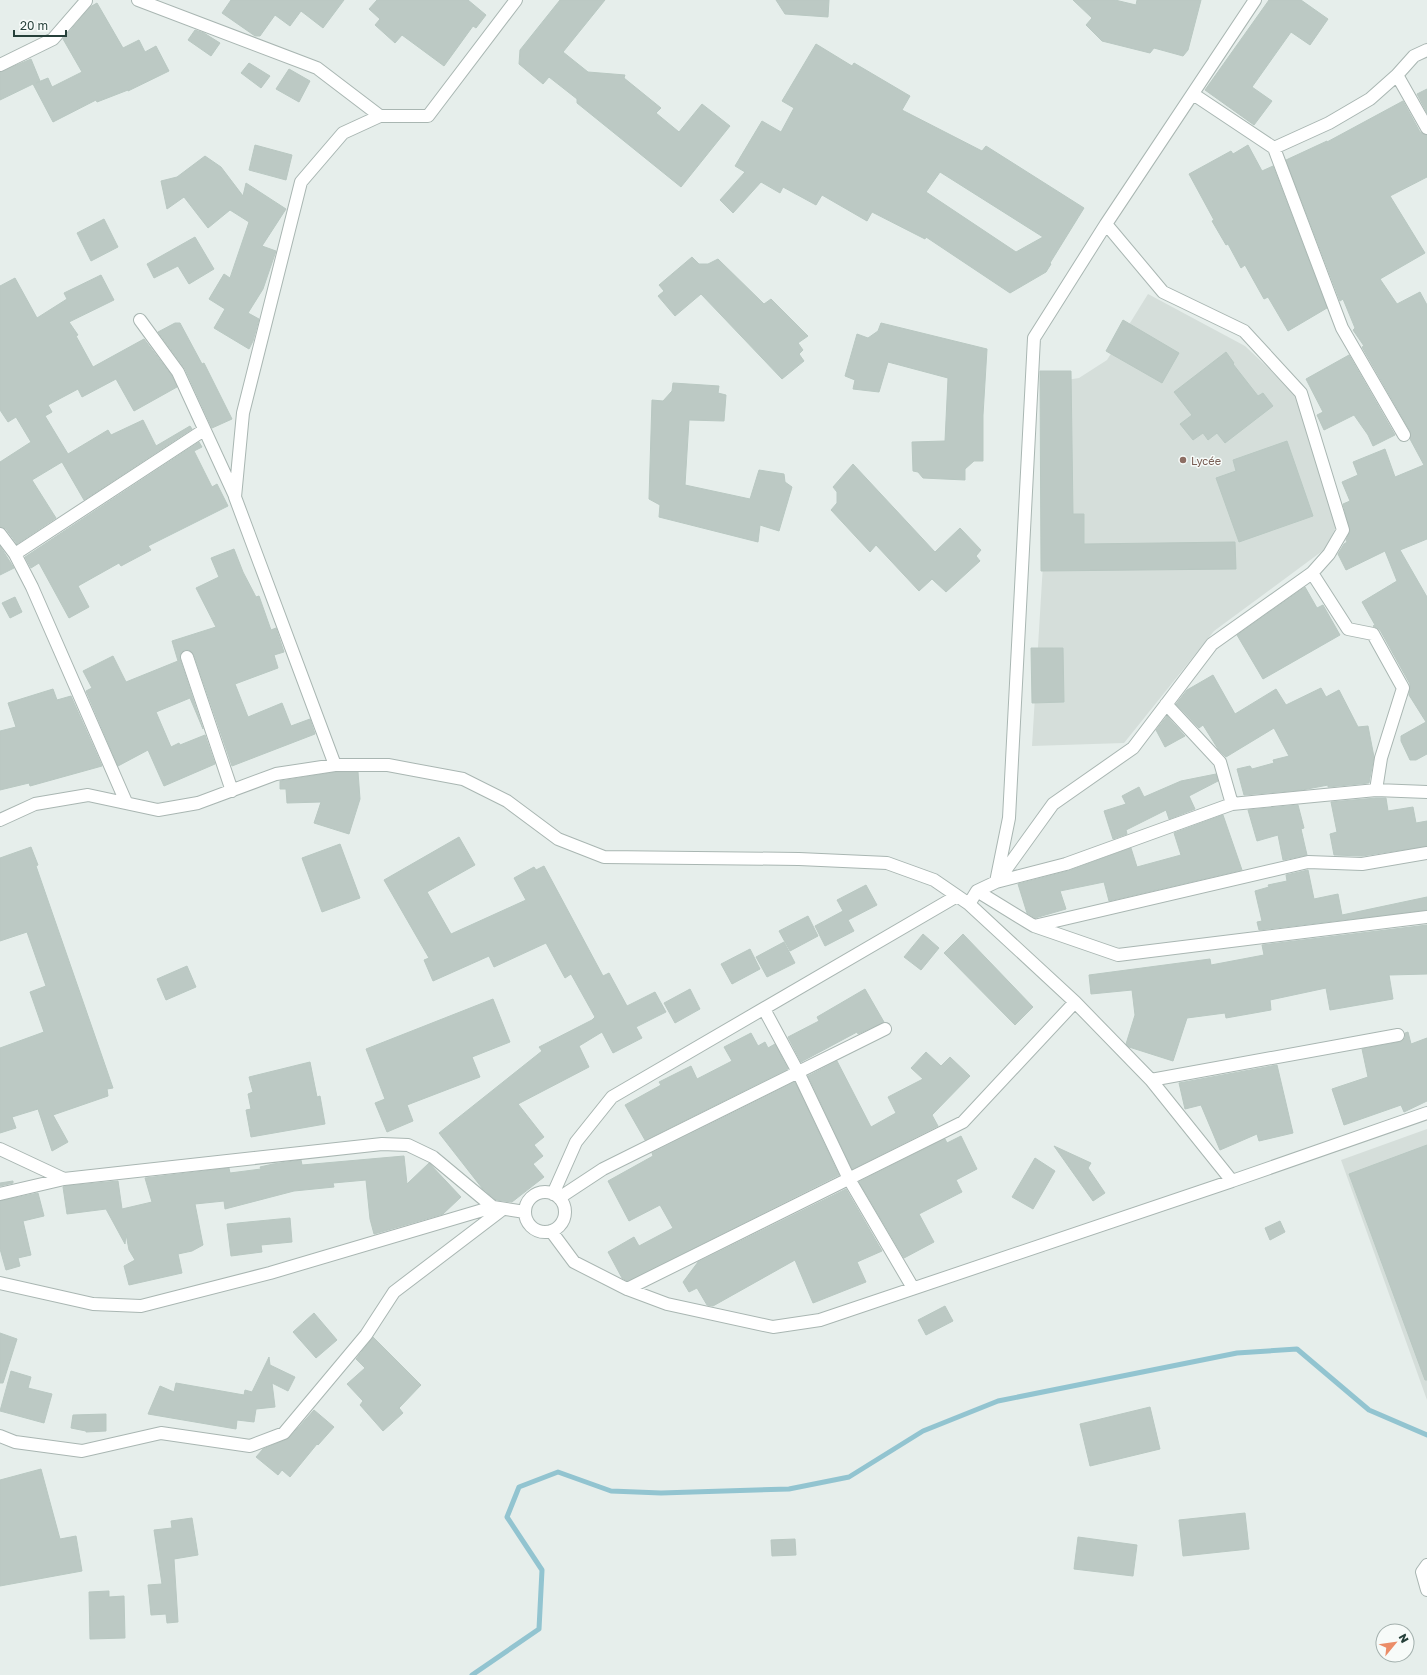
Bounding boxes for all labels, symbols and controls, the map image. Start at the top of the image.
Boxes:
scale bar [14,12,66,38]
text: 20 m [20,18,48,33]
place label: Lycée [1191,454,1221,467]
marker: Lycée [1178,455,1188,465]
north arrow [1375,1623,1415,1663]
text: N [1396,1631,1412,1645]

